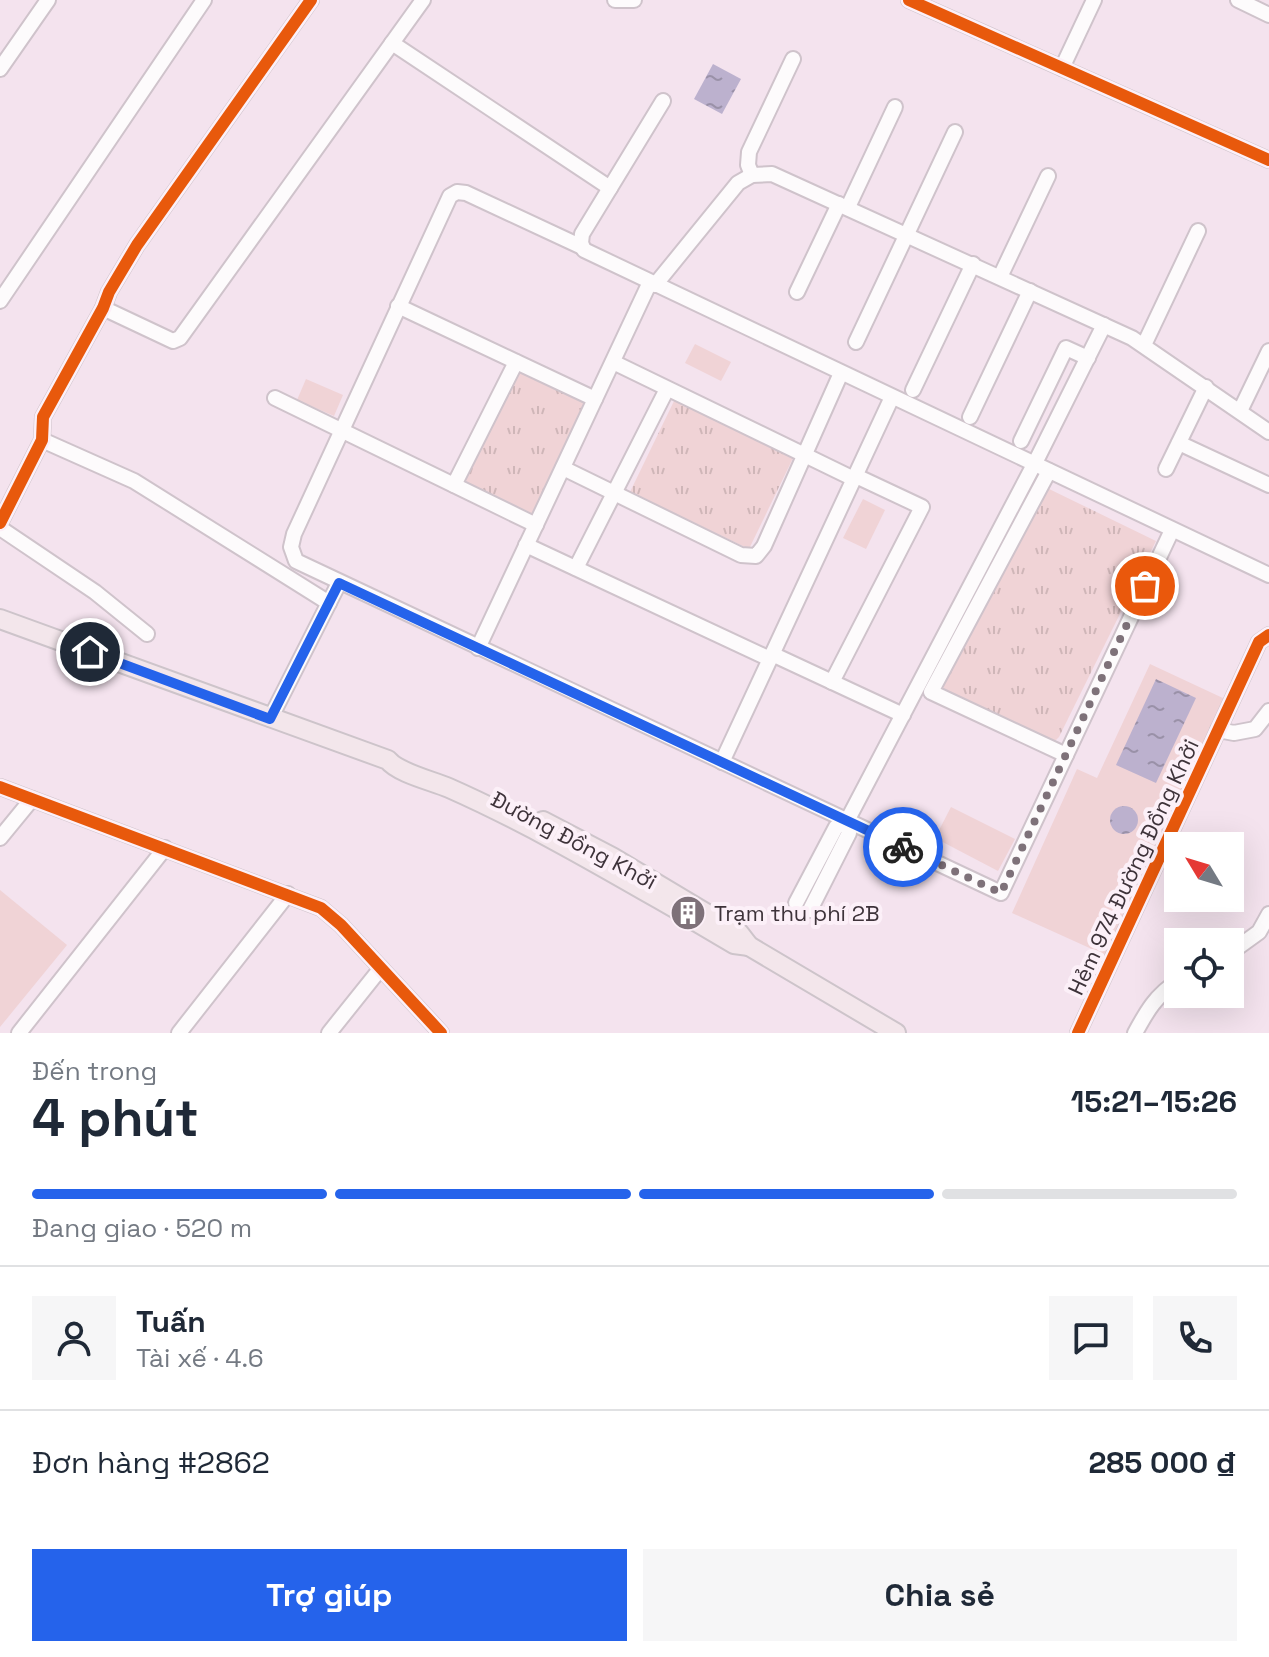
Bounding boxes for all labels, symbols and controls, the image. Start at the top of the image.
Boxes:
pin [1111,552,1179,620]
icon: bag [1123,564,1167,608]
pin [56,618,124,686]
icon: home [68,630,112,674]
street label: Hẻm 974 Đường Đồng Khởi [1061,735,1205,999]
street label: Đường Đồng Khởi [486,785,662,895]
courier [863,807,943,887]
icon: bike [881,825,925,869]
north arrow [1164,832,1244,912]
map controls [1164,832,1244,1008]
building icon: Trạm thu phí 2B [669,894,707,932]
place label: Trạm thu phí 2B [714,899,879,927]
button: locate [1164,928,1244,1008]
text: Đến trong [32,1054,157,1088]
text: 15:21–15:26 [1071,1082,1237,1121]
text: 4 phút [32,1085,199,1151]
text: Đang giao · 520 m [32,1211,252,1245]
button: person [32,1296,116,1380]
button: chat [1049,1296,1133,1380]
button: phone [1153,1296,1237,1380]
text: Tuấn [136,1302,206,1341]
text: Tài xế · 4.6 [136,1341,264,1375]
text: Đơn hàng #2862 [32,1443,270,1482]
text: 285 000 ₫ [1089,1443,1237,1482]
button: Trợ giúp [32,1549,627,1641]
button: Chia sẻ [643,1549,1237,1641]

